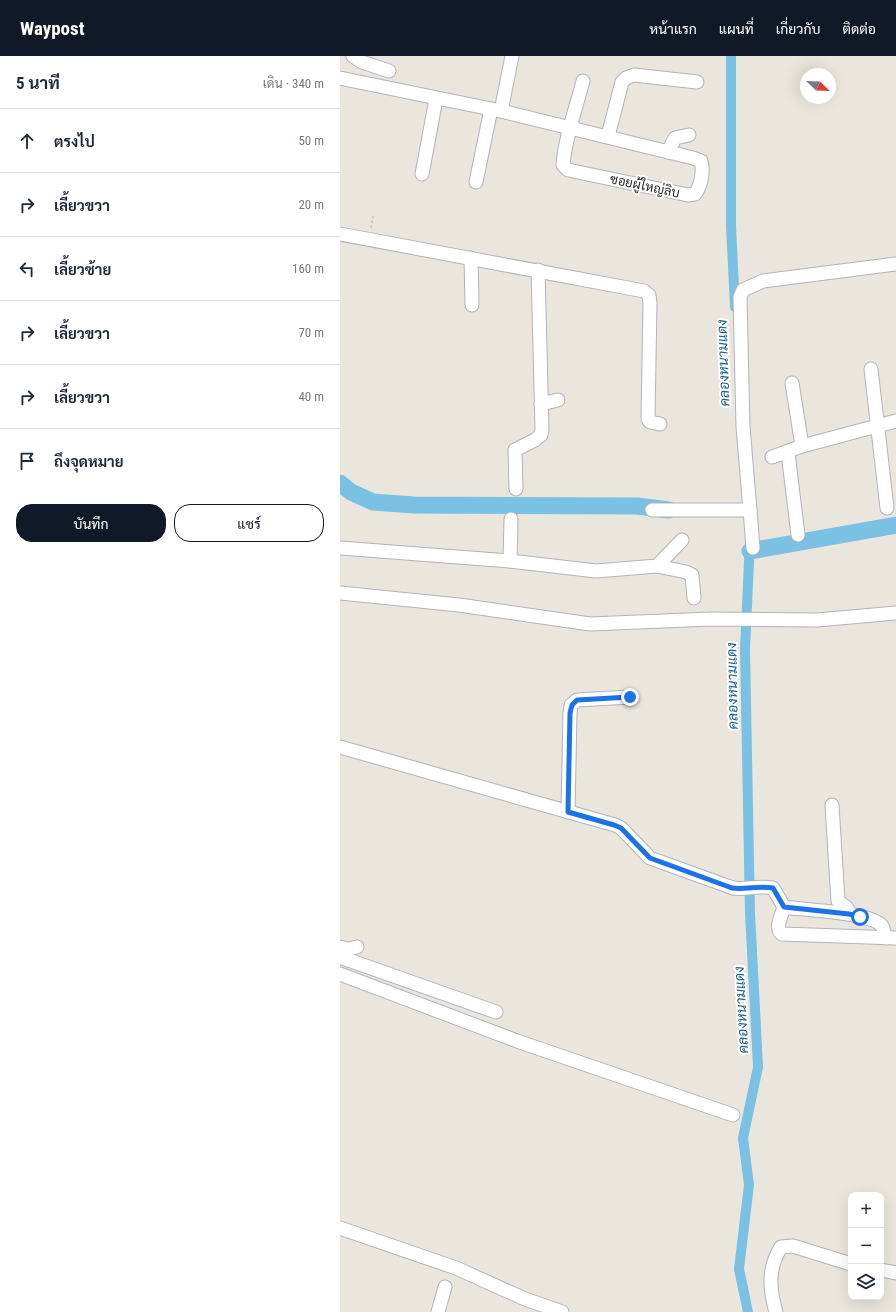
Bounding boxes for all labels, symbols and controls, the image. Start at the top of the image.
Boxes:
text: Waypost [20,17,85,40]
text: หน้าแรก [649,21,697,37]
text: แผนที่ [719,21,754,37]
text: เกี่ยวกับ [776,21,820,37]
text: ติดต่อ [842,21,876,37]
north arrow [800,68,836,104]
text: 5 นาที [16,73,60,93]
text: เดิน · 340 m [263,76,324,91]
icon: ahead [16,130,38,152]
text: ตรงไป [54,133,95,151]
text: 50 m [298,133,324,148]
street label: ซอยผู้ใหญ่ลิบ [608,169,682,203]
icon: right [16,194,38,216]
text: เลี้ยวขวา [54,197,110,215]
text: 20 m [298,197,324,212]
icon: left [16,258,38,280]
text: เลี้ยวซ้าย [54,261,111,279]
text: 160 m [292,261,324,276]
water label: คลองหนามแดง [713,319,733,407]
icon: right [16,322,38,344]
text: เลี้ยวขวา [54,325,110,343]
text: 70 m [298,325,324,340]
icon: right [16,386,38,408]
text: เลี้ยวขวา [54,389,110,407]
text: 40 m [298,389,324,404]
icon: arrive [16,450,38,472]
text: ถึงจุดหมาย [54,453,124,471]
button: บันทึก [16,504,166,542]
button: แชร์ [174,504,324,542]
water label: คลองหนามแดง [723,642,741,730]
route end [621,688,639,706]
route start [851,908,869,926]
water label: คลองหนามแดง [731,966,751,1054]
map controls [848,1192,884,1300]
button: + [848,1192,884,1228]
button: − [848,1228,884,1264]
button: layers [848,1264,884,1300]

